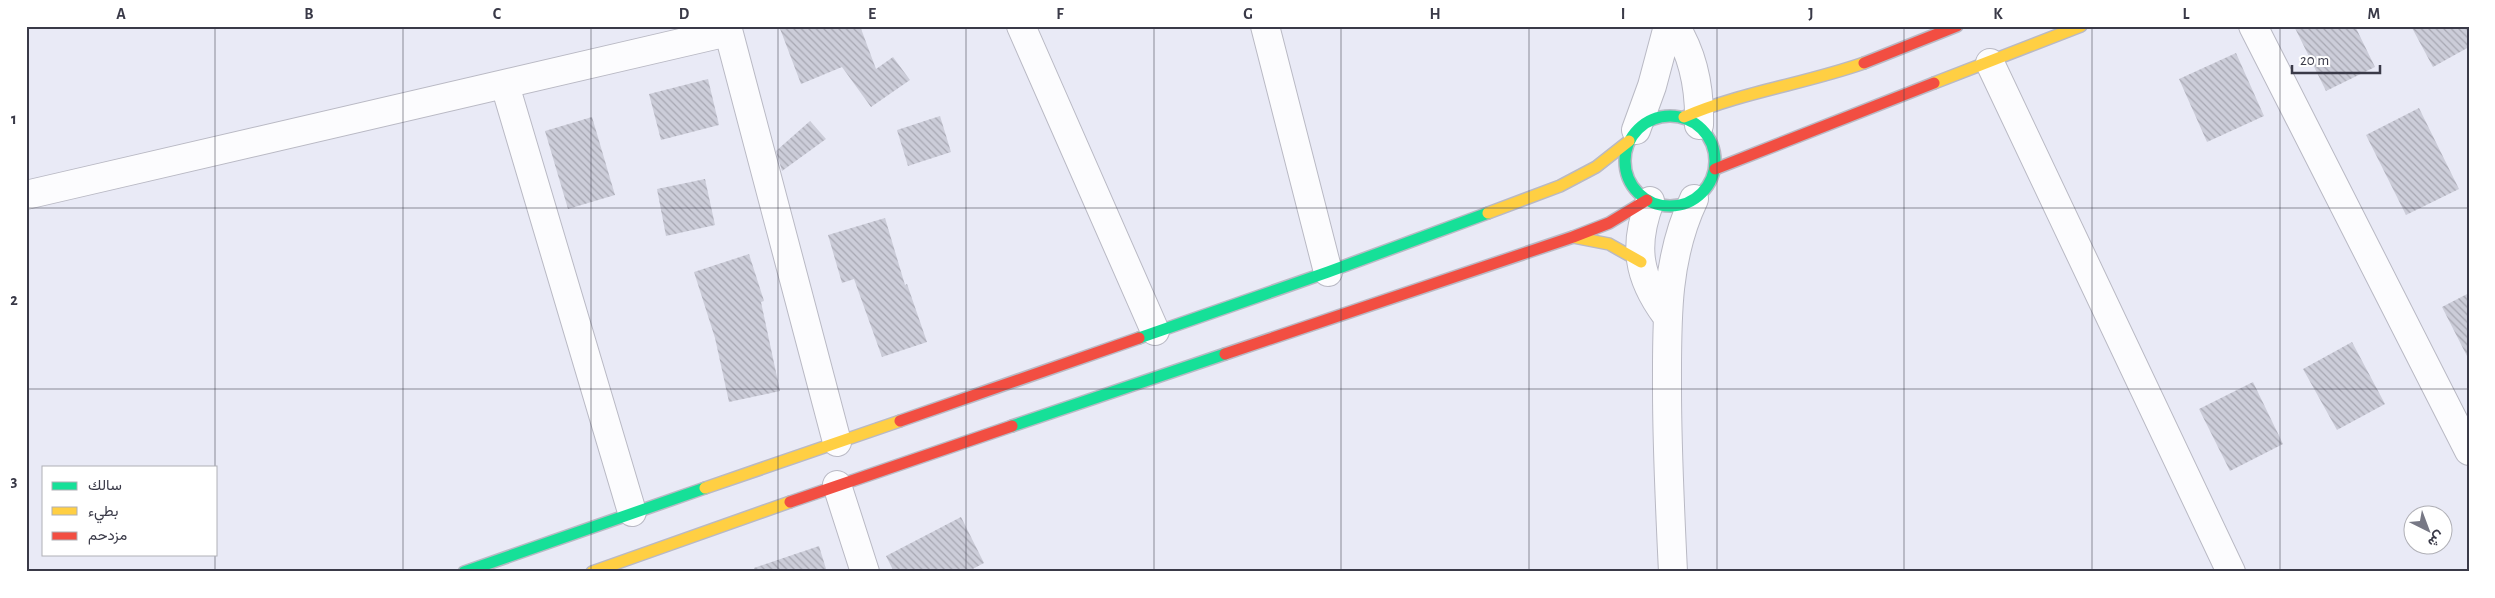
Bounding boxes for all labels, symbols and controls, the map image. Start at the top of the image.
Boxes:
text: A [116,6,126,22]
text: B [304,6,314,22]
text: C [493,6,502,22]
text: D [679,6,690,22]
text: E [868,6,876,22]
text: F [1056,6,1064,22]
text: G [1243,6,1253,22]
text: H [1429,6,1441,22]
text: I [1621,6,1625,22]
text: J [1808,6,1814,22]
text: K [1993,6,2003,22]
text: L [2183,6,2190,22]
text: M [2368,6,2380,22]
scale bar [2292,42,2380,74]
text: 20 m [2300,53,2329,68]
text: 1 [11,111,17,127]
text: 2 [10,292,18,308]
legend [42,466,218,556]
text: 3 [11,473,18,489]
text: سالك [88,478,122,493]
text: بطيء [88,504,118,524]
north arrow [2402,506,2452,556]
text: ش [2424,527,2447,550]
text: مزدحم [88,528,127,545]

